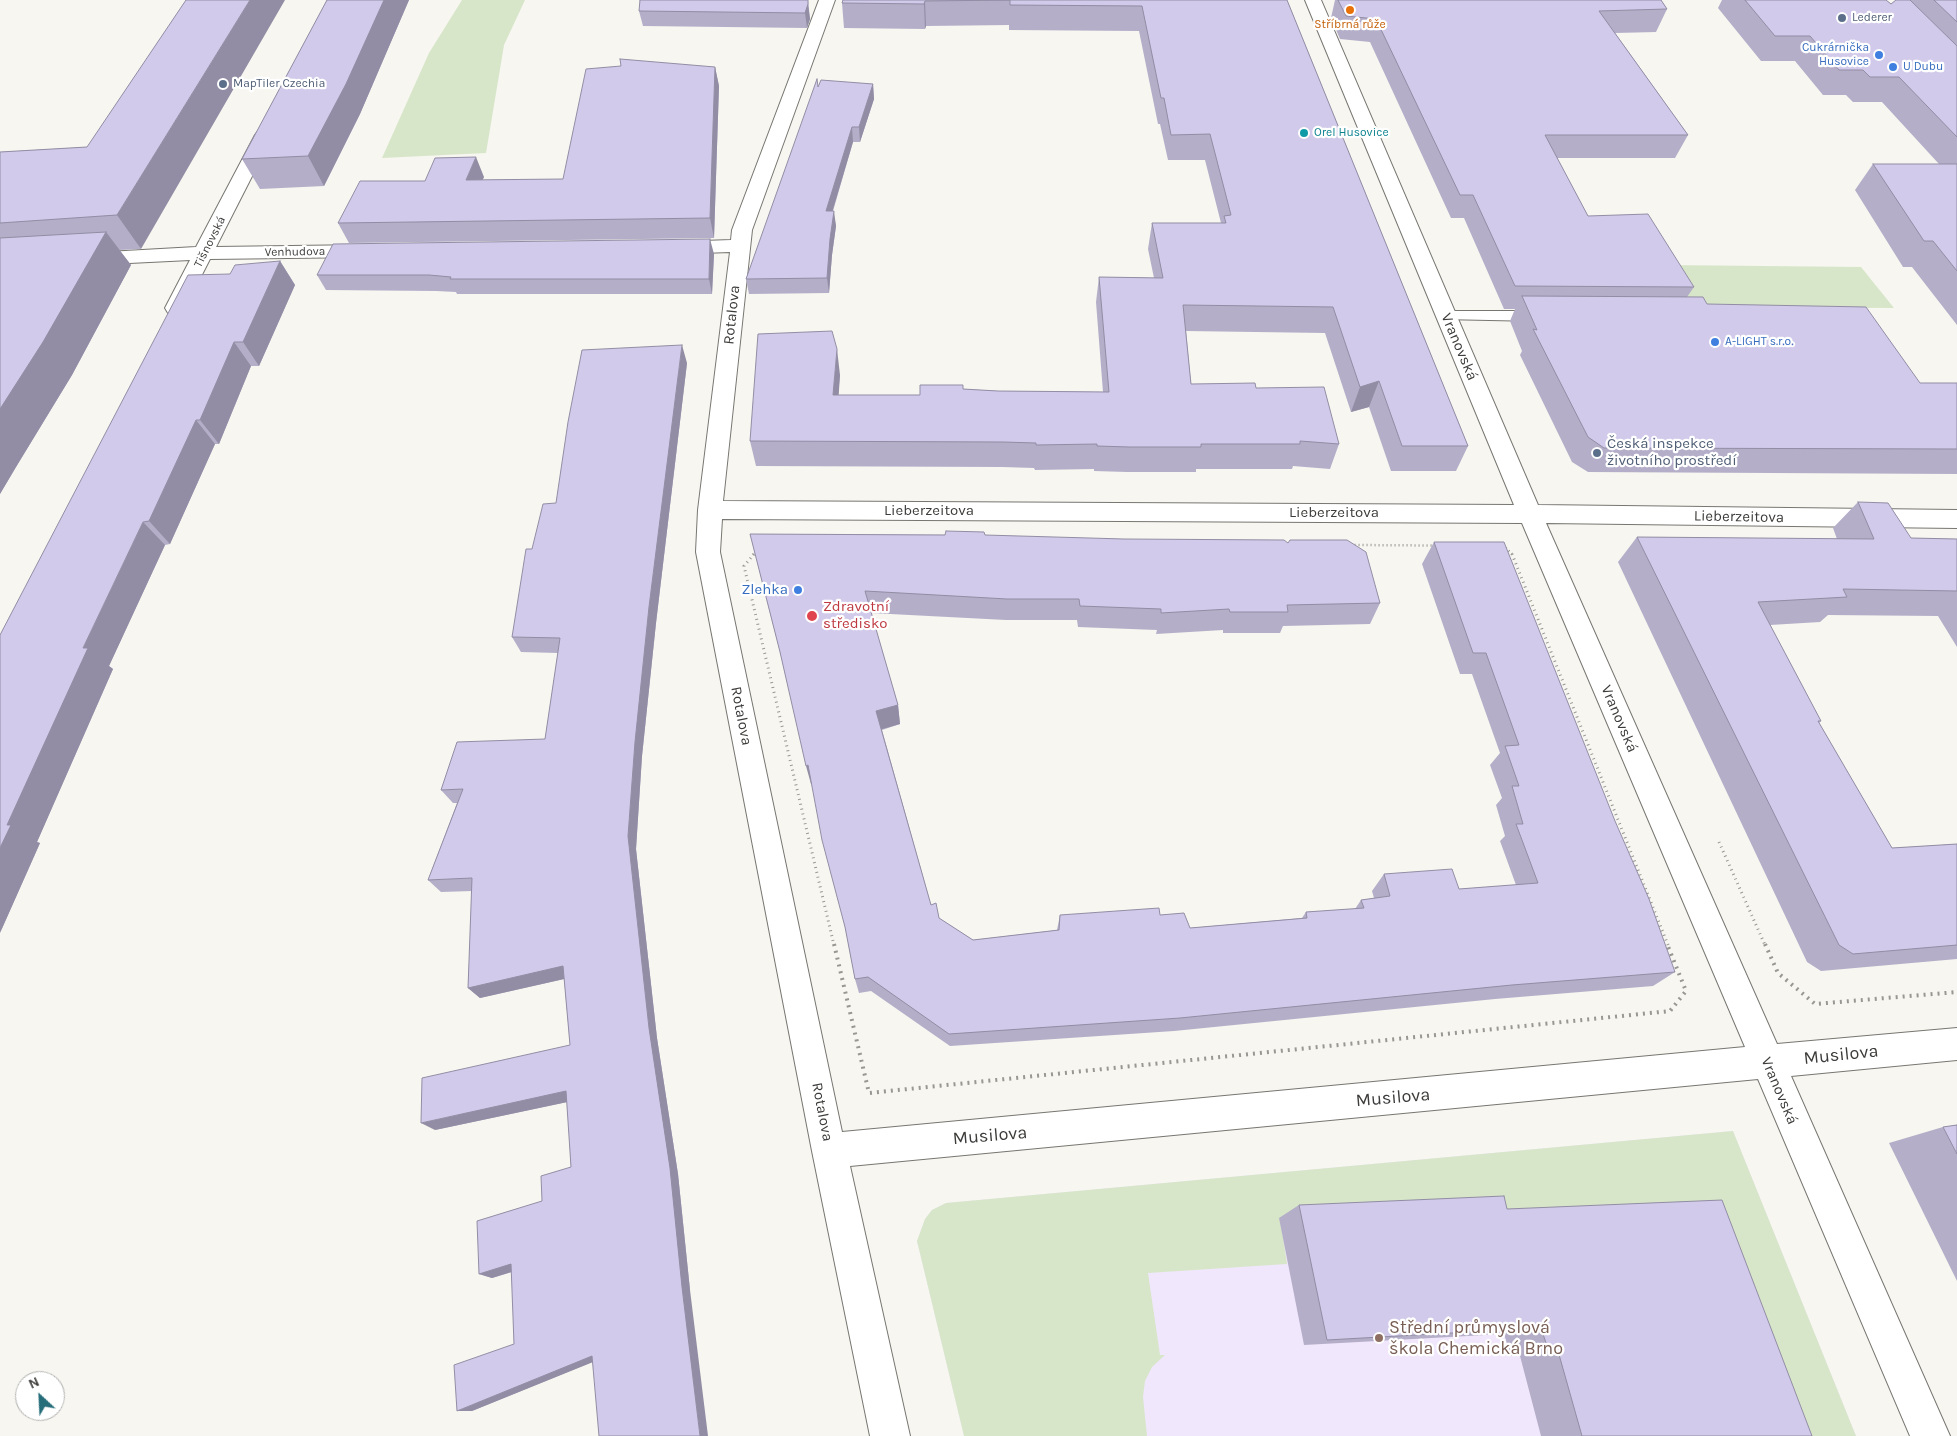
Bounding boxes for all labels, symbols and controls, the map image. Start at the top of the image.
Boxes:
marker: Stříbrná růže [1344,4,1356,16]
place label: Lederer [1852,11,1892,25]
marker: Lederer [1836,12,1848,24]
place label: Stříbrná růže [1314,18,1386,32]
place label: Cukrárnička Husovice [1802,41,1869,69]
marker: Cukrárnička Husovice [1873,49,1885,61]
place label: U Dubu [1903,60,1943,74]
marker: U Dubu [1887,61,1899,73]
place label: MapTiler Czechia [233,77,325,91]
marker: MapTiler Czechia [217,78,229,90]
place label: Orel Husovice [1314,126,1389,140]
marker: Orel Husovice [1298,127,1310,139]
street label: Tišnovská [191,214,229,270]
street label: Venhudova [265,244,325,260]
street label: Rotalova [720,284,744,346]
street label: Vranovská [1437,311,1481,383]
place label: A-LIGHT s.r.o. [1725,335,1793,349]
marker: A-LIGHT s.r.o. [1709,336,1721,348]
place label: Česká inspekce životního prostředí [1607,435,1737,470]
marker: Česká inspekce životního prostředí [1591,447,1603,459]
street label: Lieberzeitova [884,502,974,520]
street label: Lieberzeitova [1289,504,1379,522]
street label: Lieberzeitova [1694,507,1784,527]
place label: Zlehka [741,581,788,599]
marker: Zlehka [792,584,804,596]
place label: Zdravotní středisko [823,598,889,633]
marker: Zdravotní středisko [805,609,819,623]
street label: Vranovská [1597,683,1641,755]
street label: Rotalova [726,685,756,747]
street label: Musilova [1803,1040,1879,1070]
street label: Vranovská [1757,1055,1801,1127]
street label: Rotalova [807,1081,837,1143]
street label: Musilova [1355,1084,1431,1112]
street label: Musilova [952,1122,1028,1150]
place label: Střední průmyslová škola Chemická Brno [1389,1317,1563,1360]
marker: Střední průmyslová škola Chemická Brno [1373,1332,1385,1344]
north arrow [15,1371,65,1421]
text: N [26,1373,42,1393]

